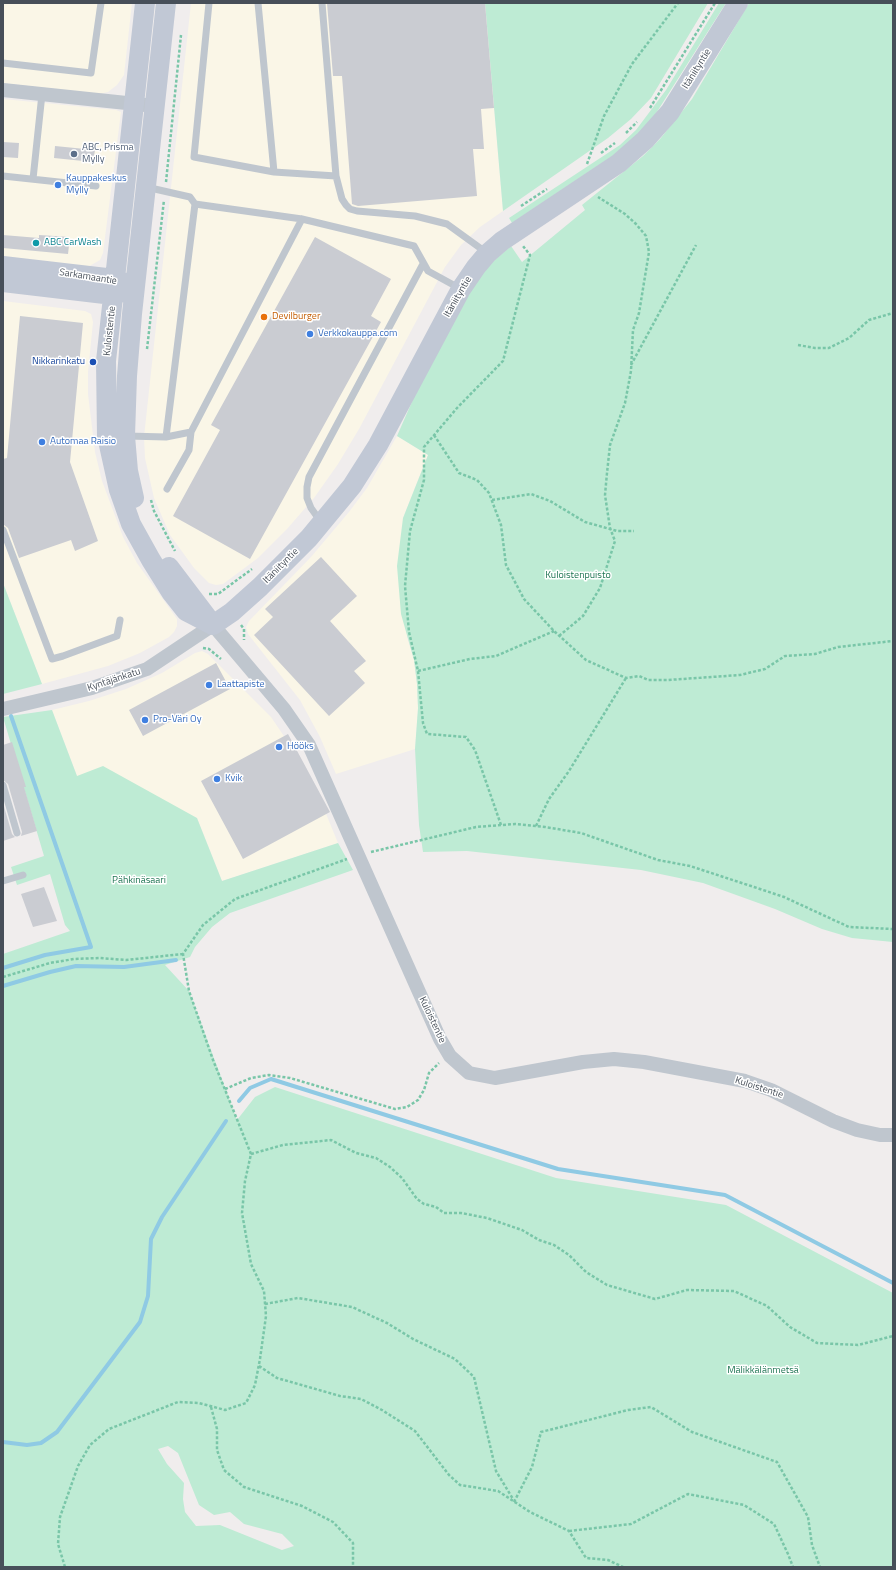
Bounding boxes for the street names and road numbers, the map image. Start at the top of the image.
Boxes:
street label: Itäniityntie [680,47,714,91]
street label: Sarkamaantie [58,267,118,287]
street label: Itäniityntie [442,274,474,320]
street label: Kuloistentie [101,306,119,356]
street label: Itäniityntie [261,546,301,586]
street label: Kyntäjänkatu [86,666,142,694]
street label: Kuloistentie [416,995,448,1045]
street label: Kuloistentie [733,1075,785,1101]

